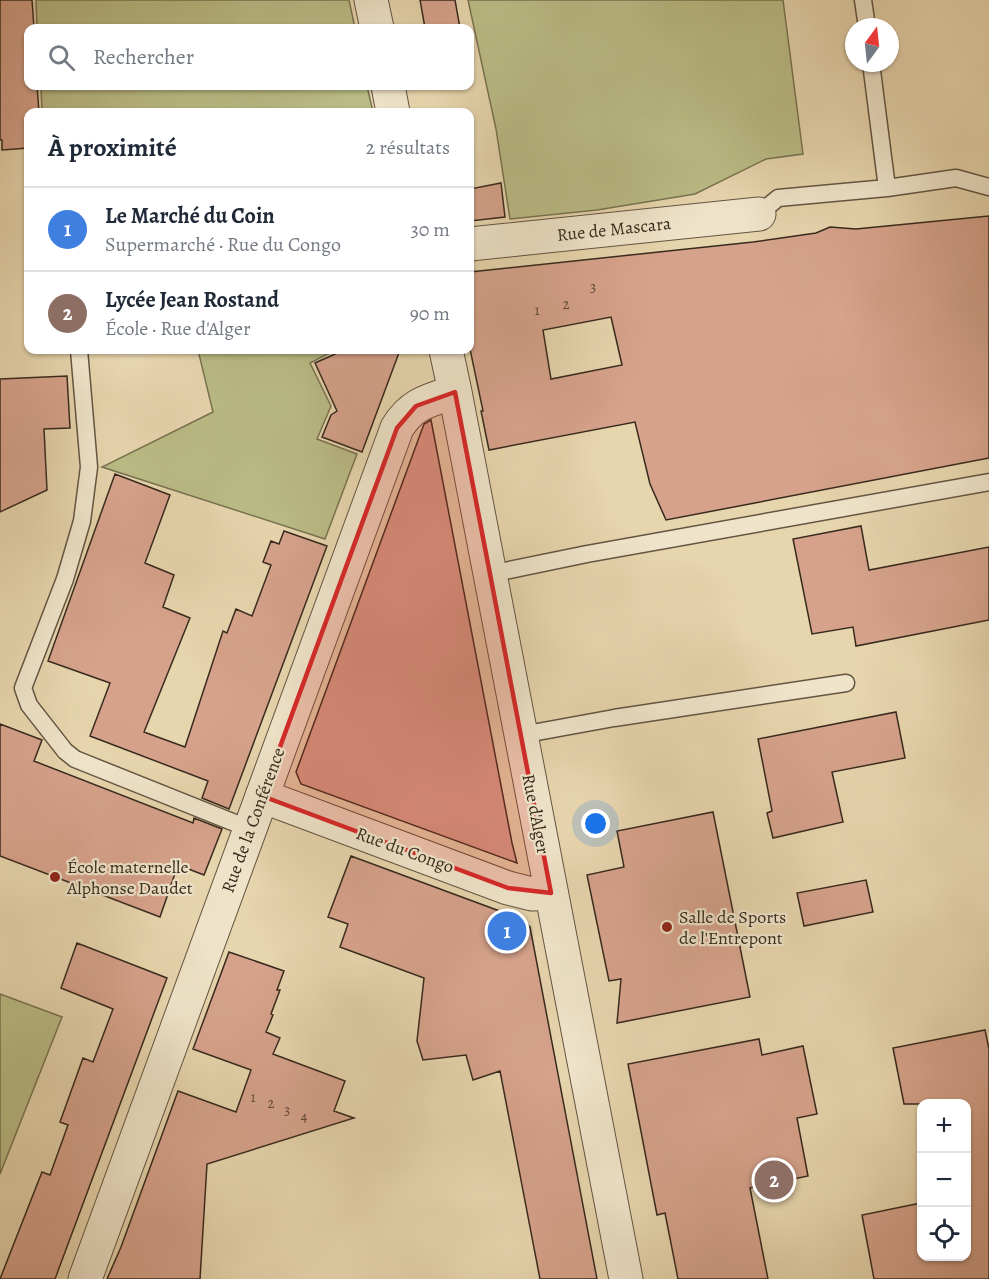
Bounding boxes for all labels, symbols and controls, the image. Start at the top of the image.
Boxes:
north arrow [845,18,899,72]
search box [24,24,474,90]
icon: search [45,41,78,74]
text: Rechercher [93,42,194,72]
text: À proximité [48,130,177,165]
text: 2 résultats [366,134,450,161]
text: Le Marché du Coin [105,201,275,231]
street label: Rue de Mascara [556,211,673,247]
text: 1 [64,216,71,243]
text: 30 m [410,216,450,243]
text: Supermarché · Rue du Congo [105,231,341,258]
house number: 3 [590,277,596,297]
text: Lycée Jean Rostand [105,285,279,315]
house number: 2 [562,294,570,314]
text: 2 [63,300,72,327]
text: 90 m [410,300,450,327]
house number: 1 [534,300,540,320]
text: École · Rue d'Alger [105,315,251,342]
street label: Rue de la Conférence [216,744,290,896]
street label: Rue d'Alger [516,772,556,856]
your location [581,809,610,838]
street label: Rue du Congo [353,821,457,879]
place label: École maternelle Alphonse Daudet [66,855,193,900]
marker: École maternelle Alphonse Daudet [48,870,62,884]
place label: Salle de Sports de l'Entrepont [679,905,786,950]
pin: 1 [488,908,526,954]
marker: Salle de Sports de l'Entrepont [660,920,674,934]
house number: 1 [250,1087,256,1107]
house number: 2 [267,1093,275,1113]
map controls [917,1099,971,1261]
button: + [917,1099,971,1153]
house number: 3 [284,1100,290,1120]
house number: 4 [301,1106,308,1126]
button: − [917,1153,971,1207]
pin: 2 [754,1158,794,1202]
button: locate [917,1207,971,1261]

